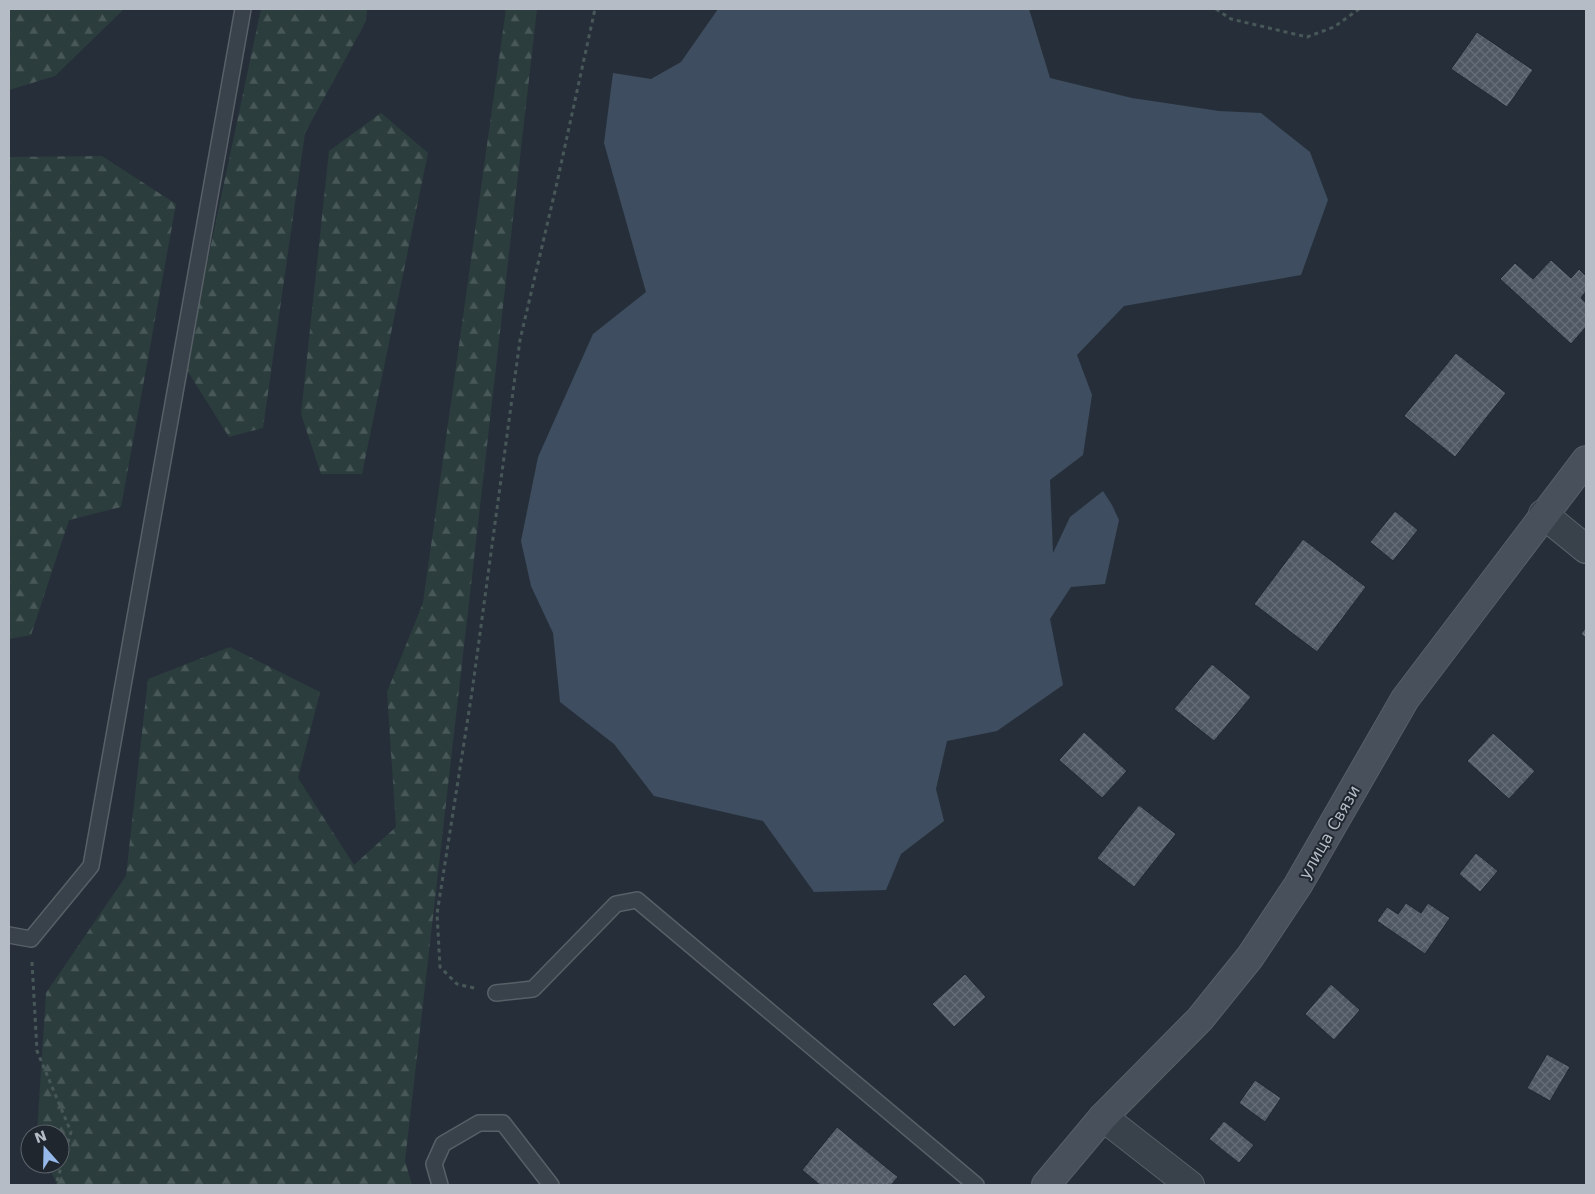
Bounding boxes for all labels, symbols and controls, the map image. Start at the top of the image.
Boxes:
street label: улица Связи [1295,782,1364,882]
north arrow [20,1124,70,1174]
text: N [32,1127,49,1146]

